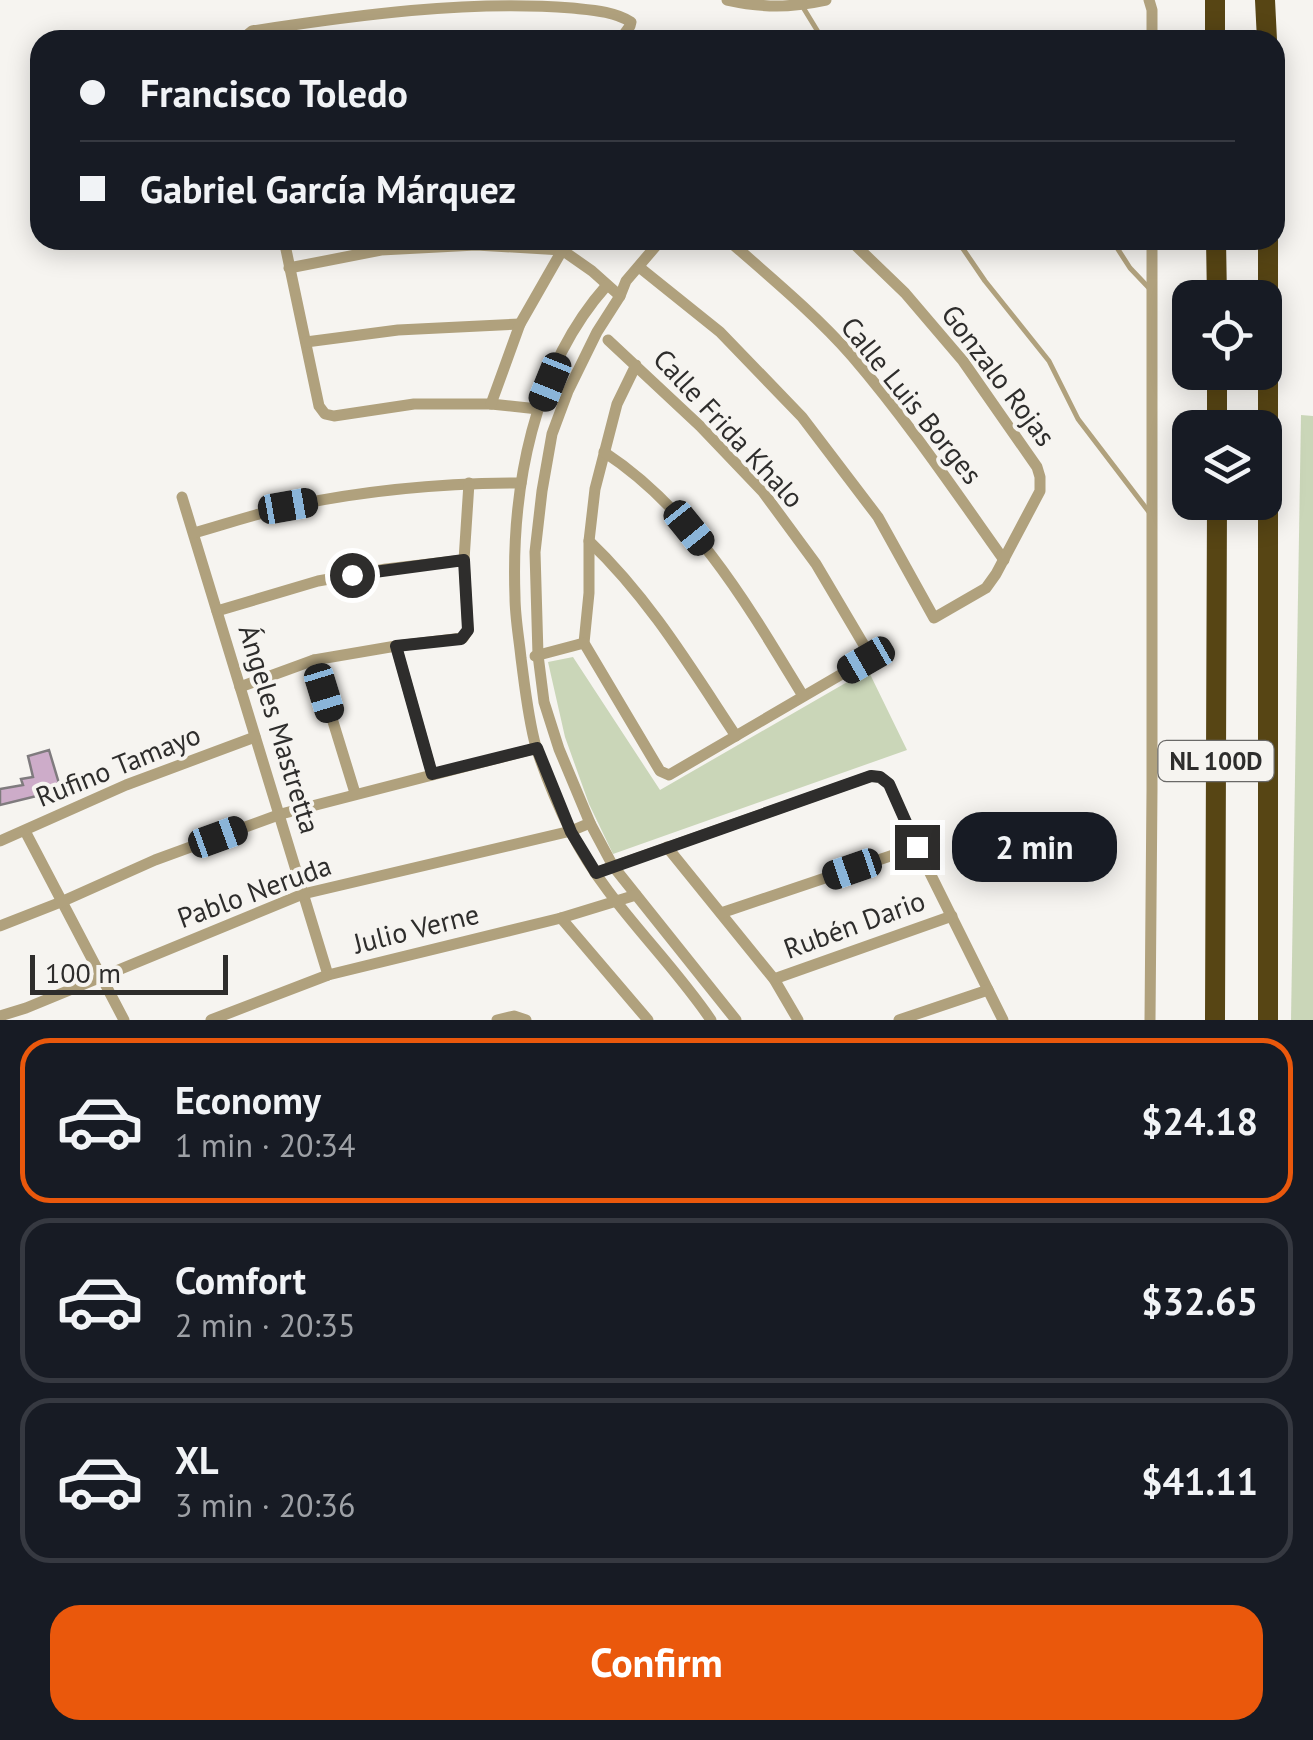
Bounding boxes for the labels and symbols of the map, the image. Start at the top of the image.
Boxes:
street label: Gonzalo Rojas [934,297,1064,453]
street label: Calle Luis Borges [833,309,991,491]
street label: Calle Frida Khalo [646,340,812,516]
car [525,349,575,415]
car [256,486,320,526]
car [658,495,720,561]
route start [330,553,375,598]
street label: Ángeles Mastretta [231,620,329,838]
car [833,632,899,688]
car [301,660,347,726]
street label: Rufino Tamayo [30,715,206,815]
road number: NL 100D [1158,741,1274,781]
callout: 2 min [952,812,1117,882]
car [185,813,251,861]
route end [895,825,940,870]
car [819,845,885,893]
street label: Pablo Neruda [172,846,336,936]
street label: Rubén Dario [778,881,930,967]
street label: Julio Verne [348,895,483,962]
scale bar [30,950,228,994]

